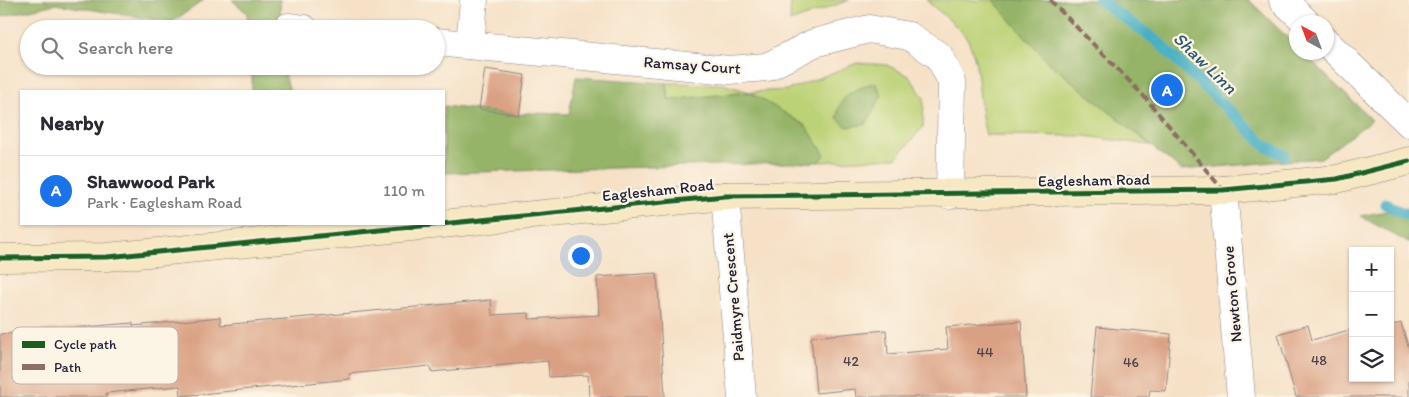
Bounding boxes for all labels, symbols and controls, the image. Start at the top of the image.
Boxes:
north arrow [1289,15,1334,60]
search box [20,20,445,75]
water label: Shaw Linn [1169,27,1242,99]
icon: search [38,34,66,62]
text: Search here [78,36,173,59]
street label: Ramsay Court [643,52,741,78]
pin: A [1151,71,1183,109]
text: Nearby [40,110,104,135]
text: Shawwood Park [87,170,215,193]
street label: Eaglesham Road [1038,170,1151,190]
street label: Eaglesham Road [601,175,715,205]
text: A [51,181,61,200]
text: 110 m [383,181,425,200]
text: Park · Eaglesham Road [87,193,242,212]
street label: Paidmyre Crescent [718,232,748,362]
your location [568,243,594,269]
street label: Newton Grove [1218,245,1246,343]
map controls [1349,247,1394,382]
button: + [1349,247,1394,292]
button: − [1349,292,1394,337]
legend [12,327,178,384]
text: Cycle path [54,336,117,353]
button: layers [1349,337,1394,382]
house number: 44 [977,344,994,361]
house number: 48 [1311,352,1327,369]
house number: 42 [843,353,860,370]
house number: 46 [1123,354,1139,371]
text: Path [54,359,81,376]

